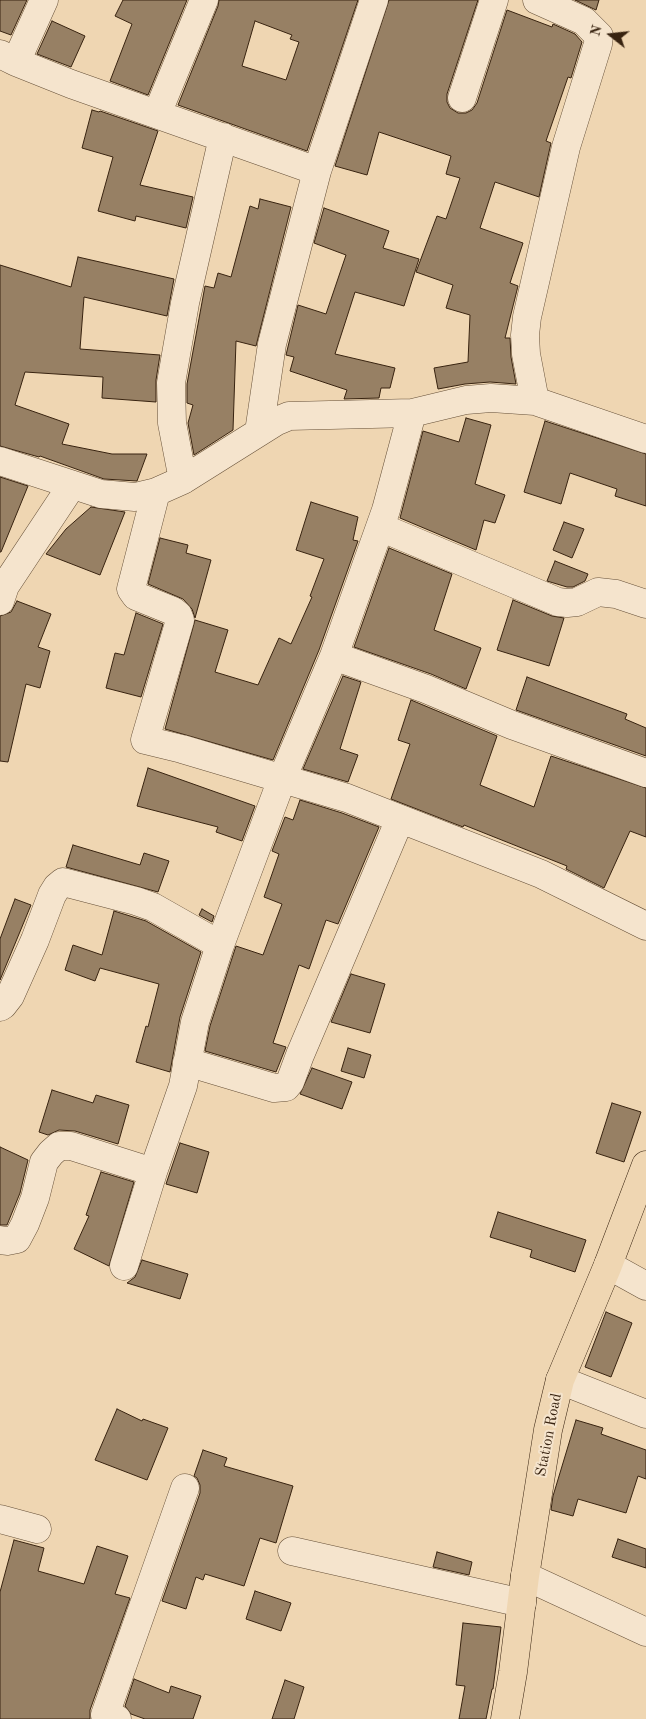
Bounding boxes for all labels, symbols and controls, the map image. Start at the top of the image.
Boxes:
north arrow [586,10,636,60]
text: N [588,24,605,38]
street label: Station Road [532,1392,566,1478]

